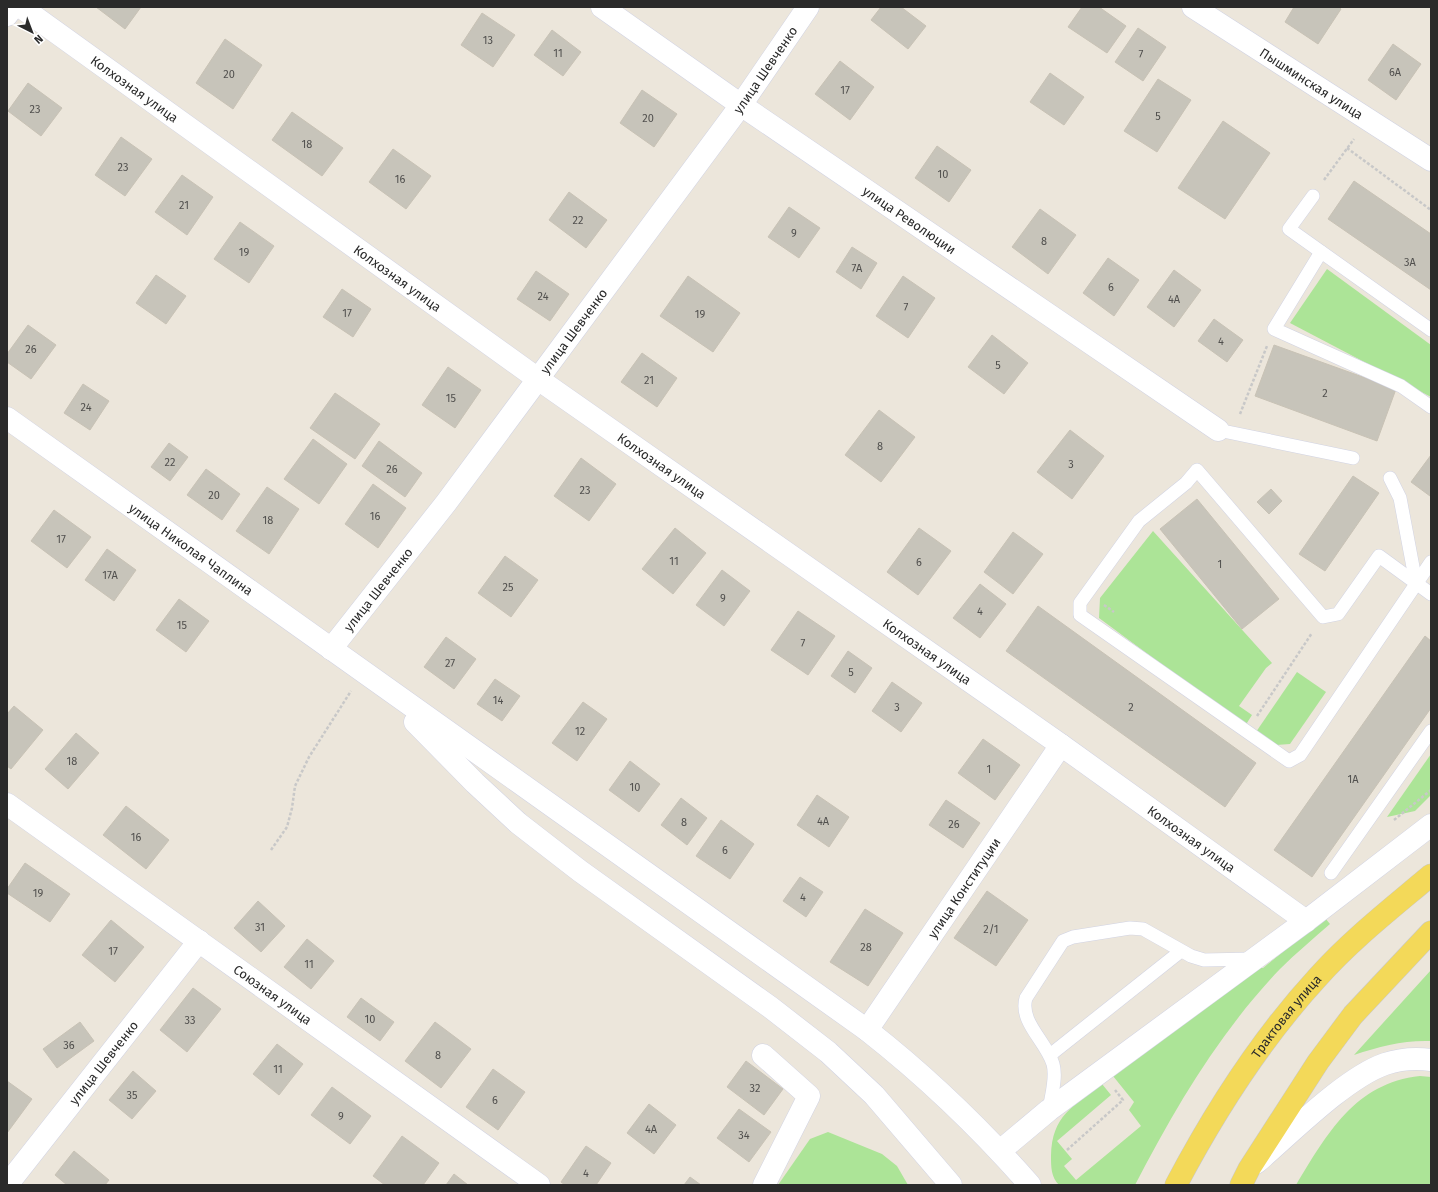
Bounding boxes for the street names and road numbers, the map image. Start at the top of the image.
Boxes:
street label: улица Шевченко [730,24,801,116]
street label: Пышминская улица [1257,45,1366,122]
street label: Колхозная улица [88,53,181,126]
street label: улица Революции [860,183,959,257]
street label: Колхозная улица [351,242,444,315]
street label: улица Шевченко [537,286,610,377]
street label: Колхозная улица [615,430,708,502]
street label: улица Николая Чаплина [126,500,256,599]
street label: улица Шевченко [341,545,416,634]
street label: Колхозная улица [880,616,974,688]
street label: Колхозная улица [1145,803,1238,876]
street label: улица Конституции [925,835,1004,941]
street label: Союзная улица [231,962,315,1028]
street label: Трактовая улица [1249,972,1324,1061]
street label: улица Шевченко [66,1018,141,1108]

